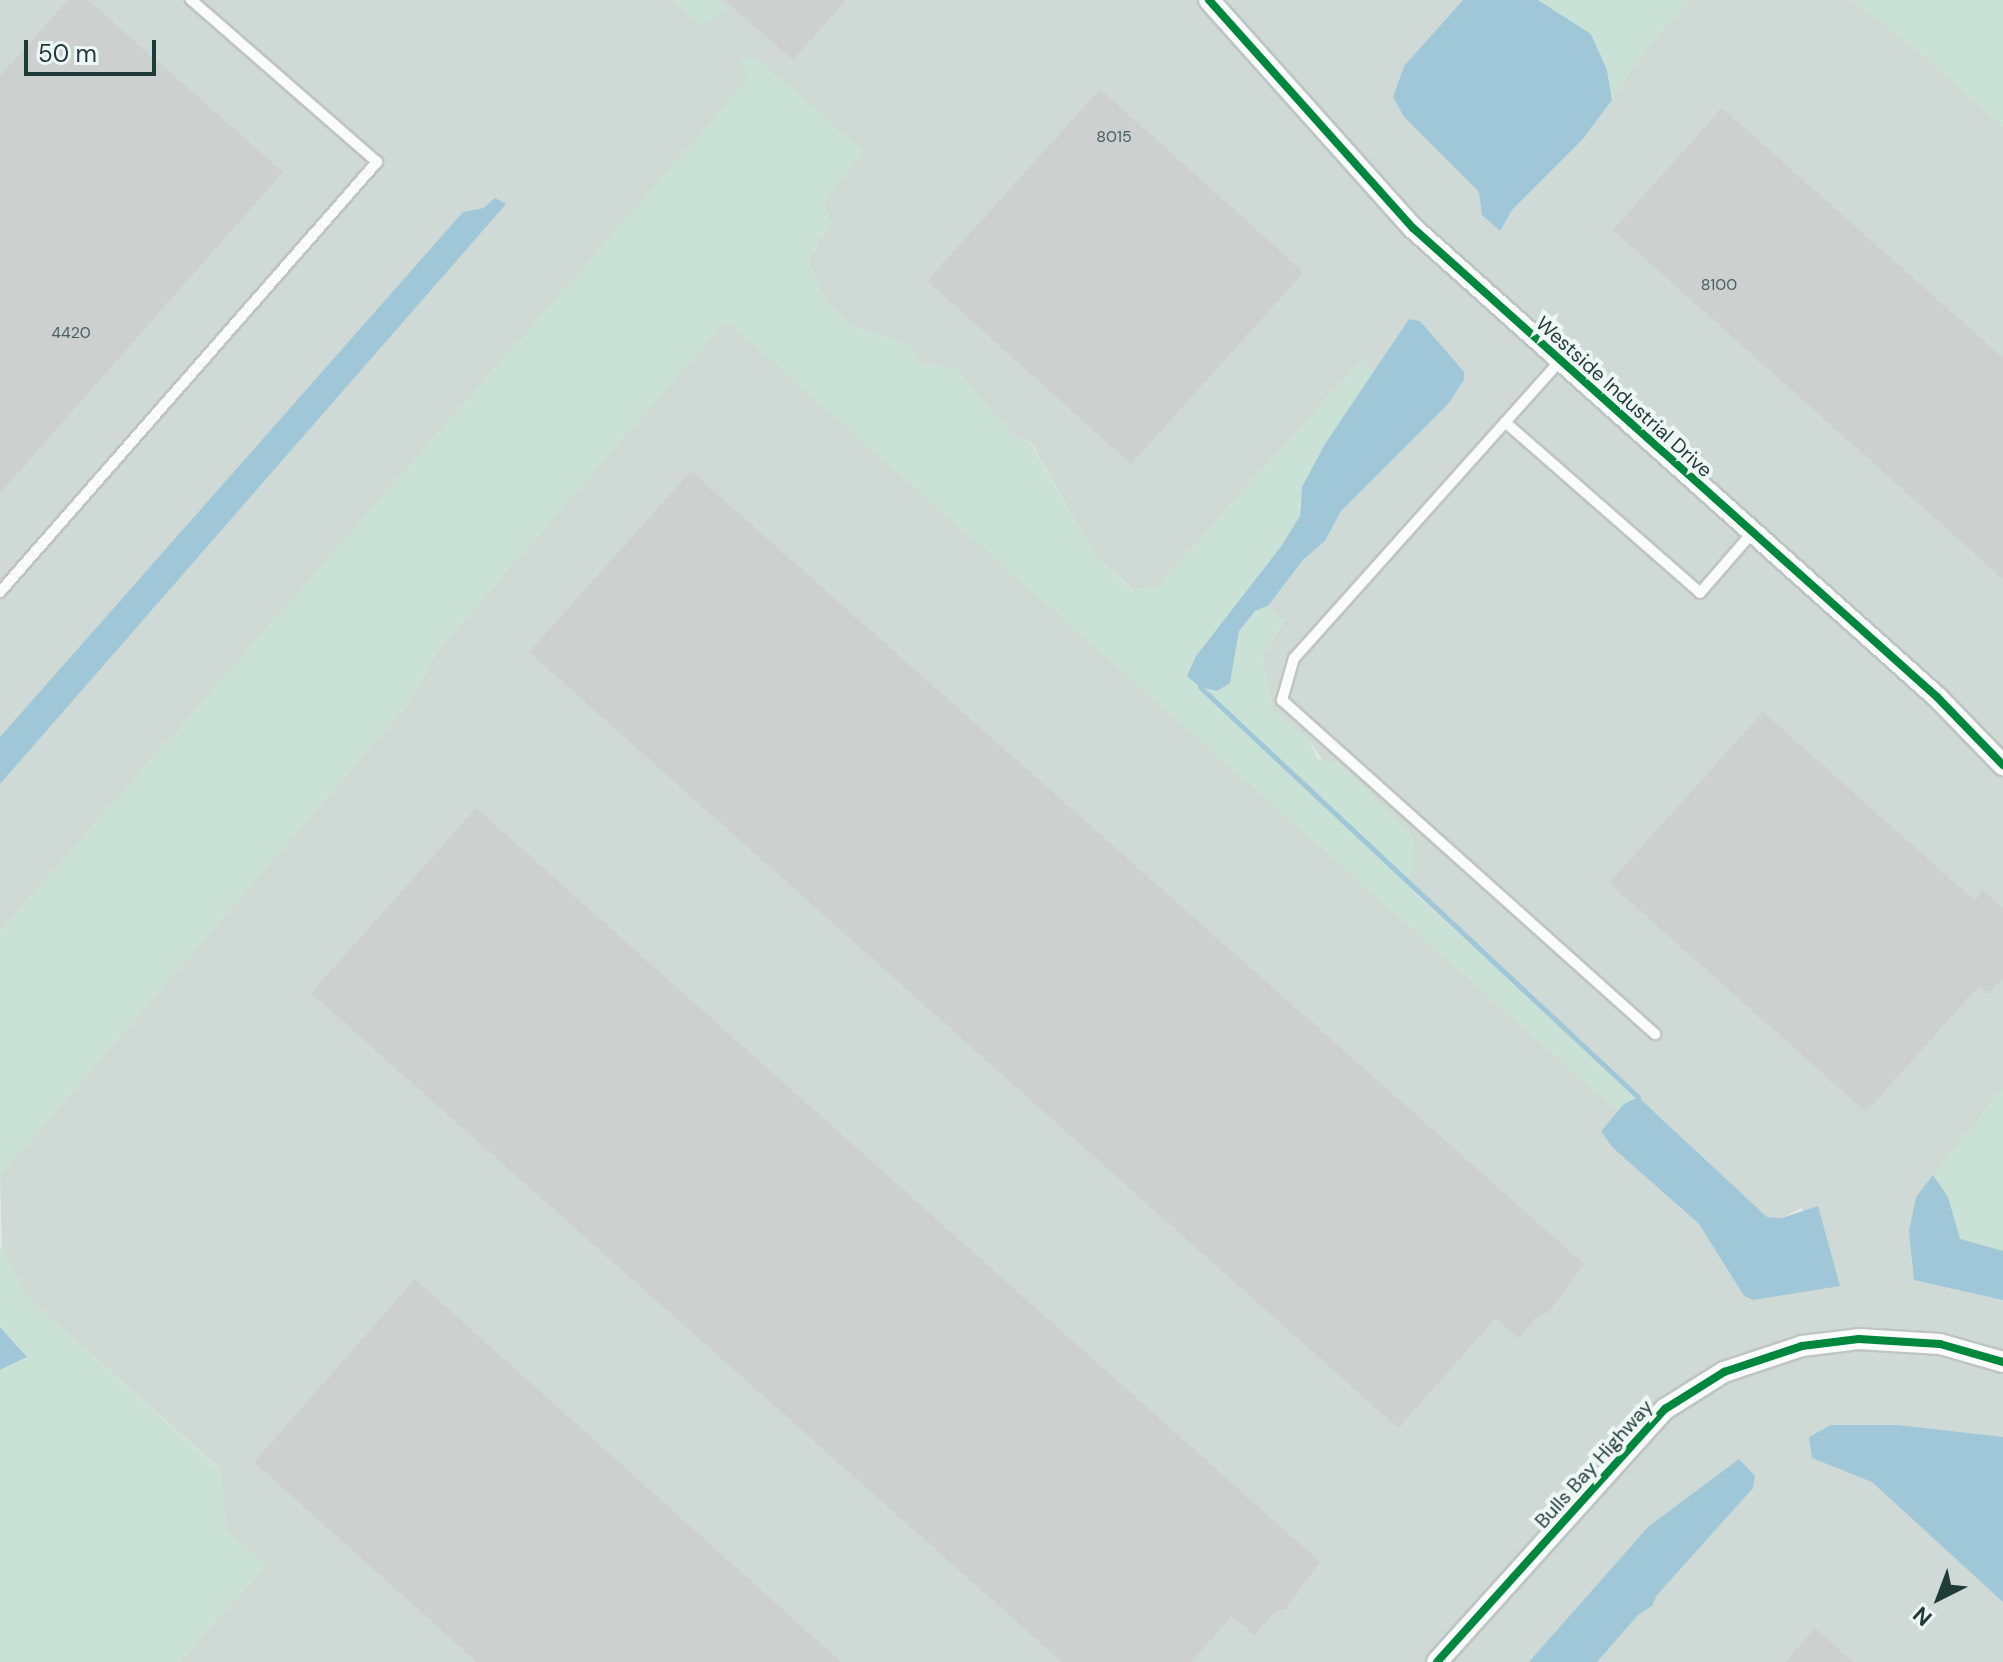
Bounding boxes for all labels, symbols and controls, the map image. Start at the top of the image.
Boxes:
scale bar [28,24,160,74]
text: 50 m [38,38,97,69]
house number: 8015 [1096,127,1132,147]
house number: 8100 [1701,275,1737,295]
street label: Westside Industrial Drive [1531,311,1717,483]
house number: 4420 [51,323,91,343]
street label: Bulls Bay Highway [1530,1395,1658,1533]
north arrow [1899,1558,1979,1638]
text: N [1907,1600,1938,1632]

